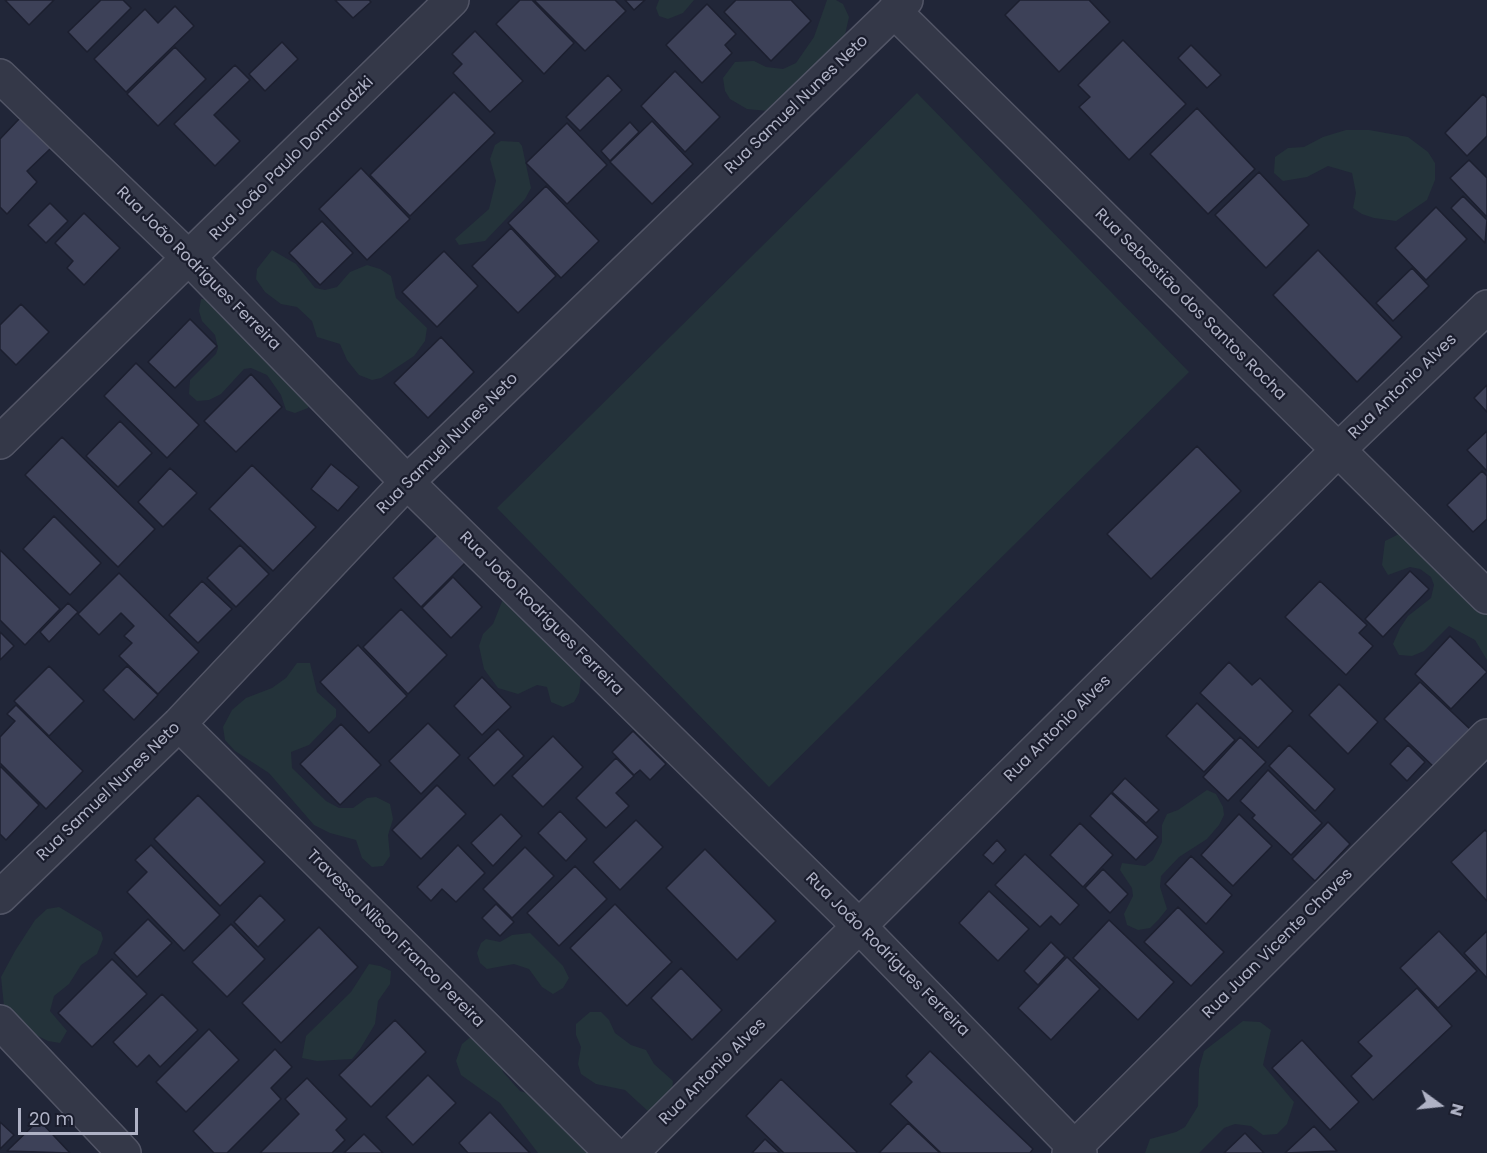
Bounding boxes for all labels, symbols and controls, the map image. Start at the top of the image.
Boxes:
street label: Rua Samuel Nunes Neto [721,32,873,178]
street label: Rua João Paulo Domaradzki [206,73,378,245]
street label: Rua João Rodrigues Ferreira [112,183,284,355]
street label: Rua Sebastião dos Santos Rocha [1090,205,1290,405]
street label: Rua Antonio Alves [1345,330,1461,444]
street label: Rua Samuel Nunes Neto [373,369,523,519]
street label: Rua João Rodrigues Ferreira [455,528,627,700]
street label: Rua Antonio Alves [1001,672,1115,786]
street label: Rua Samuel Nunes Neto [33,719,185,865]
street label: Travessa Nilson Franco Pereira [302,846,488,1032]
street label: Rua Juan Vicente Chaves [1199,865,1357,1023]
street label: Rua João Rodrigues Ferreira [801,869,973,1041]
street label: Rua Antonio Alves [656,1015,770,1129]
north arrow [1409,1075,1469,1135]
scale bar [21,1096,141,1134]
text: N [1444,1101,1470,1119]
text: 20 m [29,1106,74,1131]

